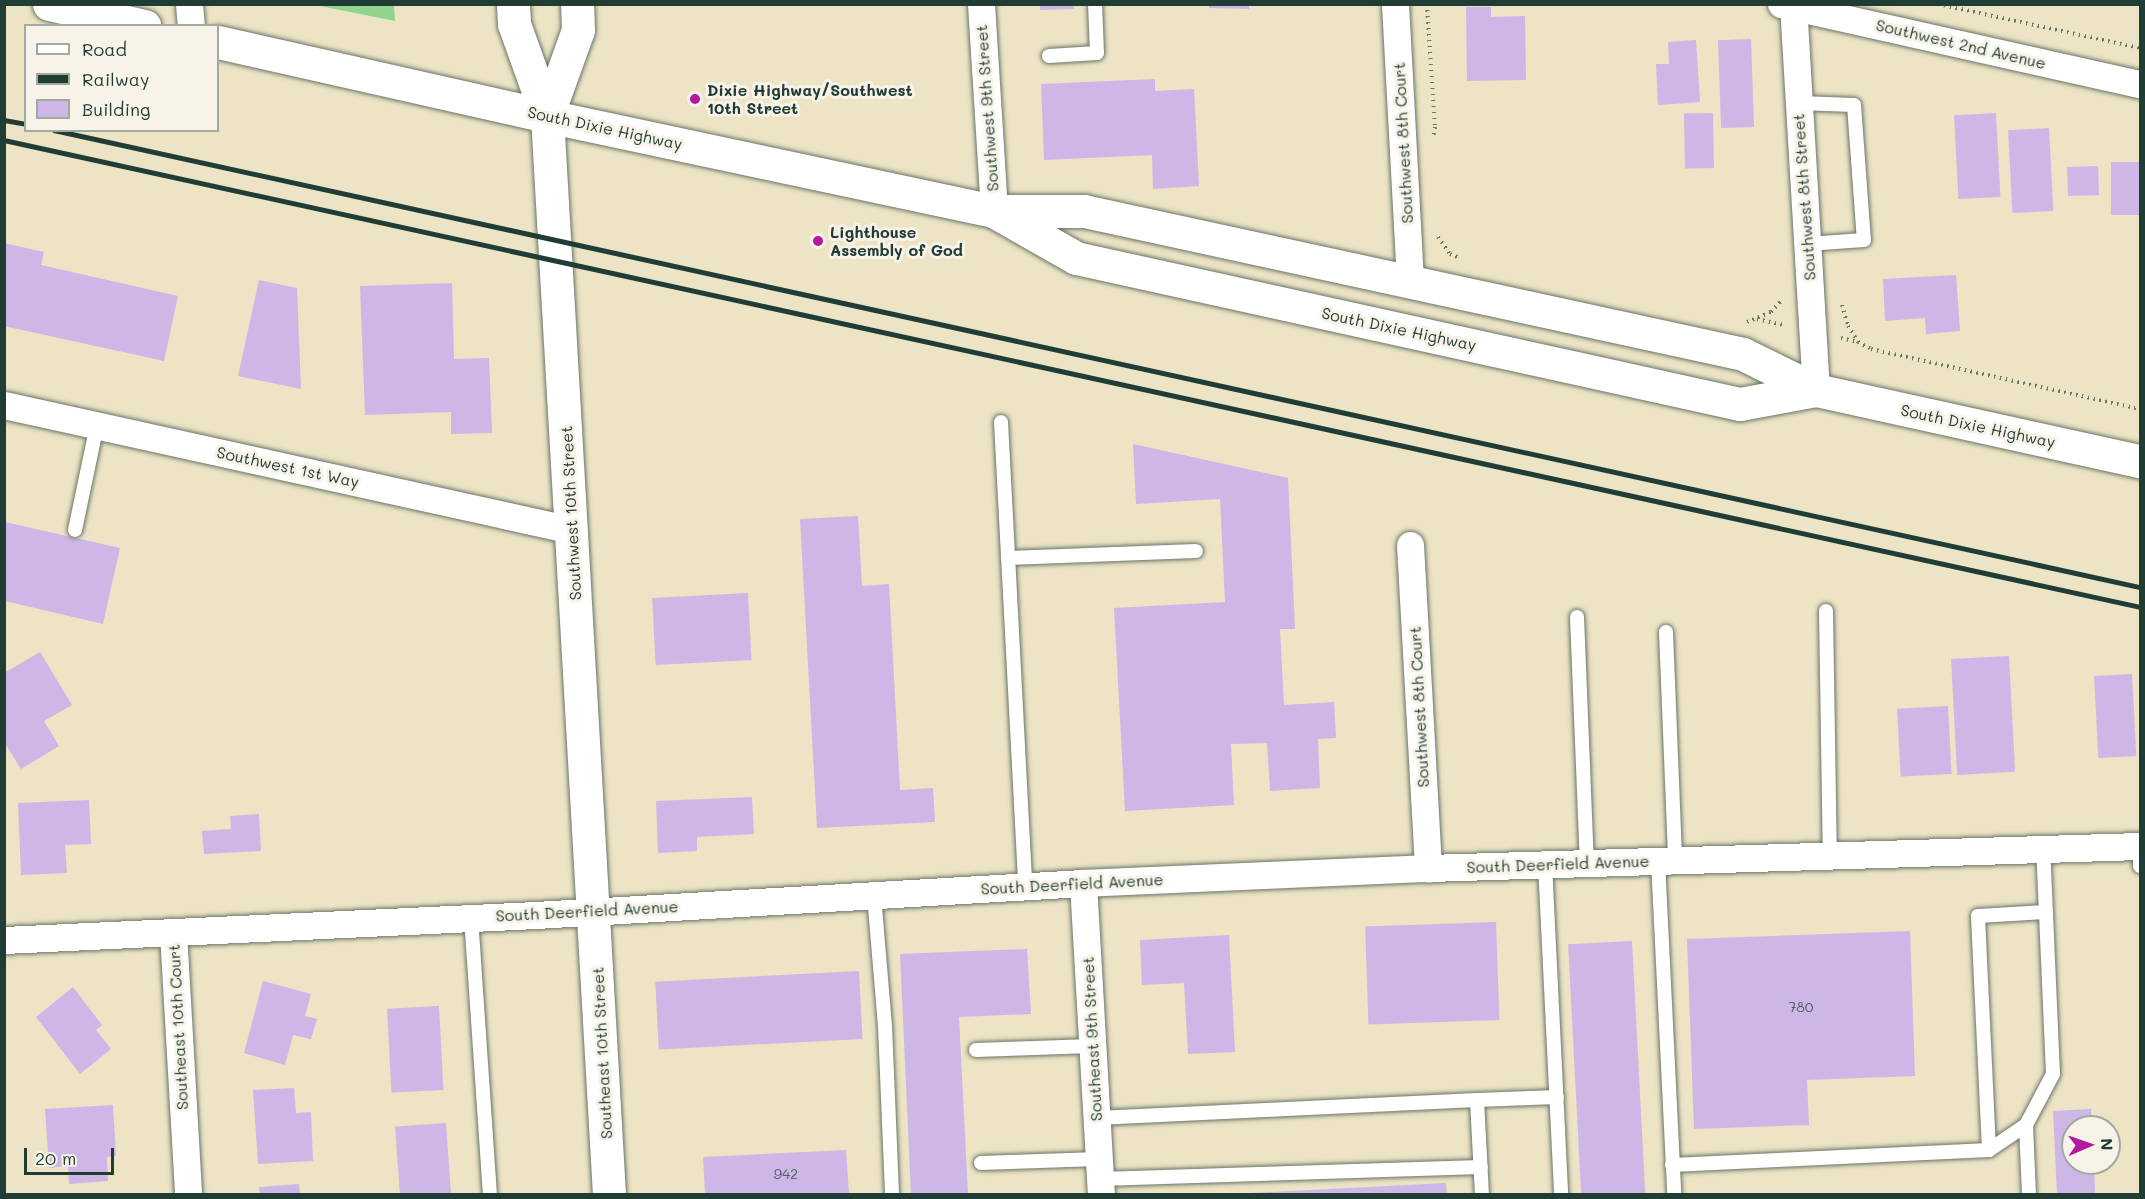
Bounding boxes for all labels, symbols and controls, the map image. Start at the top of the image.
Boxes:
street label: Southwest 2nd Avenue [1874,15,2048,73]
legend [24,24,219,132]
street label: Southwest 9th Street [972,24,1002,192]
text: Road [82,37,127,61]
street label: Southwest 8th Court [1389,62,1417,224]
text: Railway [82,67,149,91]
place label: Dixie Highway/Southwest 10th Street [707,80,913,118]
marker: Dixie Highway/Southwest 10th Street [688,92,702,106]
text: Building [82,97,150,121]
street label: South Dixie Highway [526,102,684,154]
street label: Southwest 8th Street [1789,113,1819,281]
place label: Lighthouse Assembly of God [830,222,963,260]
marker: Lighthouse Assembly of God [811,234,825,248]
street label: South Dixie Highway [1320,303,1478,355]
street label: South Dixie Highway [1899,400,2057,452]
street label: Southwest 10th Street [557,425,585,601]
street label: Southwest 1st Way [215,443,361,491]
street label: Southwest 8th Court [1405,626,1433,788]
street label: South Deerfield Avenue [1466,851,1650,877]
street label: South Deerfield Avenue [980,870,1164,898]
street label: South Deerfield Avenue [495,897,679,925]
street label: Southeast 10th Court [164,944,192,1110]
street label: Southeast 9th Street [1078,956,1106,1122]
street label: Southeast 10th Street [588,966,616,1140]
house number: 780 [1789,999,1813,1015]
north arrow [2061,1115,2121,1175]
scale bar [27,1136,117,1174]
text: N [2097,1138,2118,1151]
text: 20 m [35,1146,76,1170]
house number: 942 [774,1166,798,1182]

